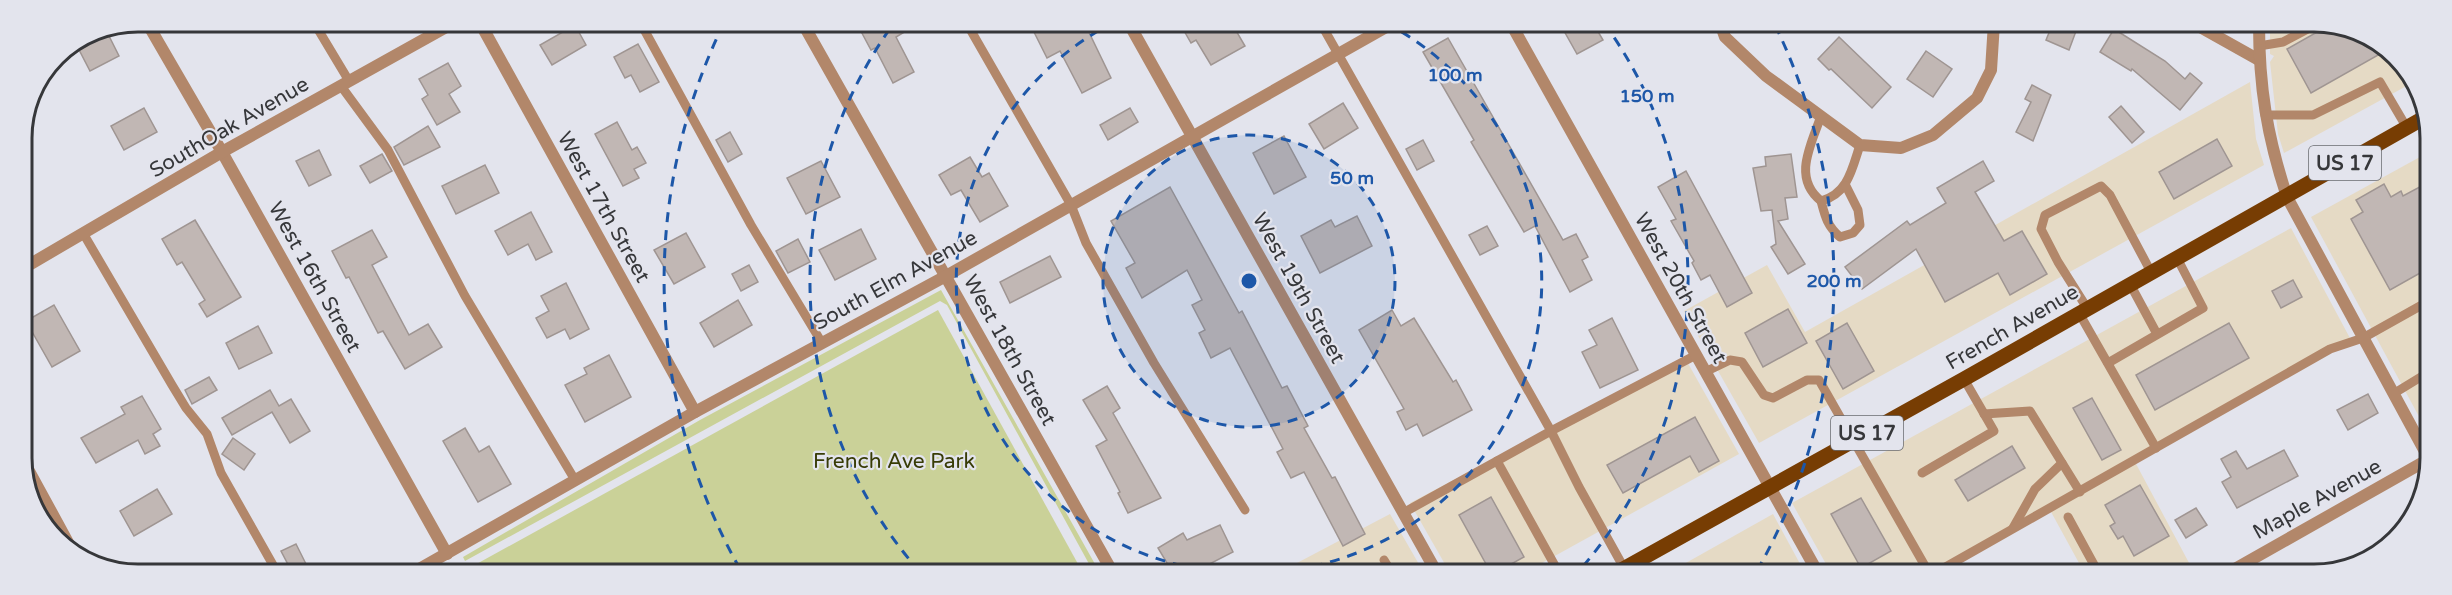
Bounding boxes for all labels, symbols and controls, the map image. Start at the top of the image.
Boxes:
text: 100 m [1427,64,1483,86]
street label: SouthOak Avenue [145,72,313,183]
text: 150 m [1619,85,1675,107]
street label: West 17th Street [552,128,655,287]
road number: US 17 [2309,146,2381,180]
text: 50 m [1330,167,1374,189]
street label: West 16th Street [263,198,366,357]
street label: West 19th Street [1247,209,1350,368]
street label: West 20th Street [1629,209,1732,368]
street label: South Elm Avenue [809,225,982,336]
text: 200 m [1806,270,1862,292]
street label: West 18th Street [958,271,1061,430]
centre of rings [1239,271,1259,291]
street label: French Avenue [1941,279,2083,376]
road number: US 17 [1831,416,1903,450]
park label: French Ave Park [813,449,975,474]
street label: Maple Avenue [2249,454,2386,545]

